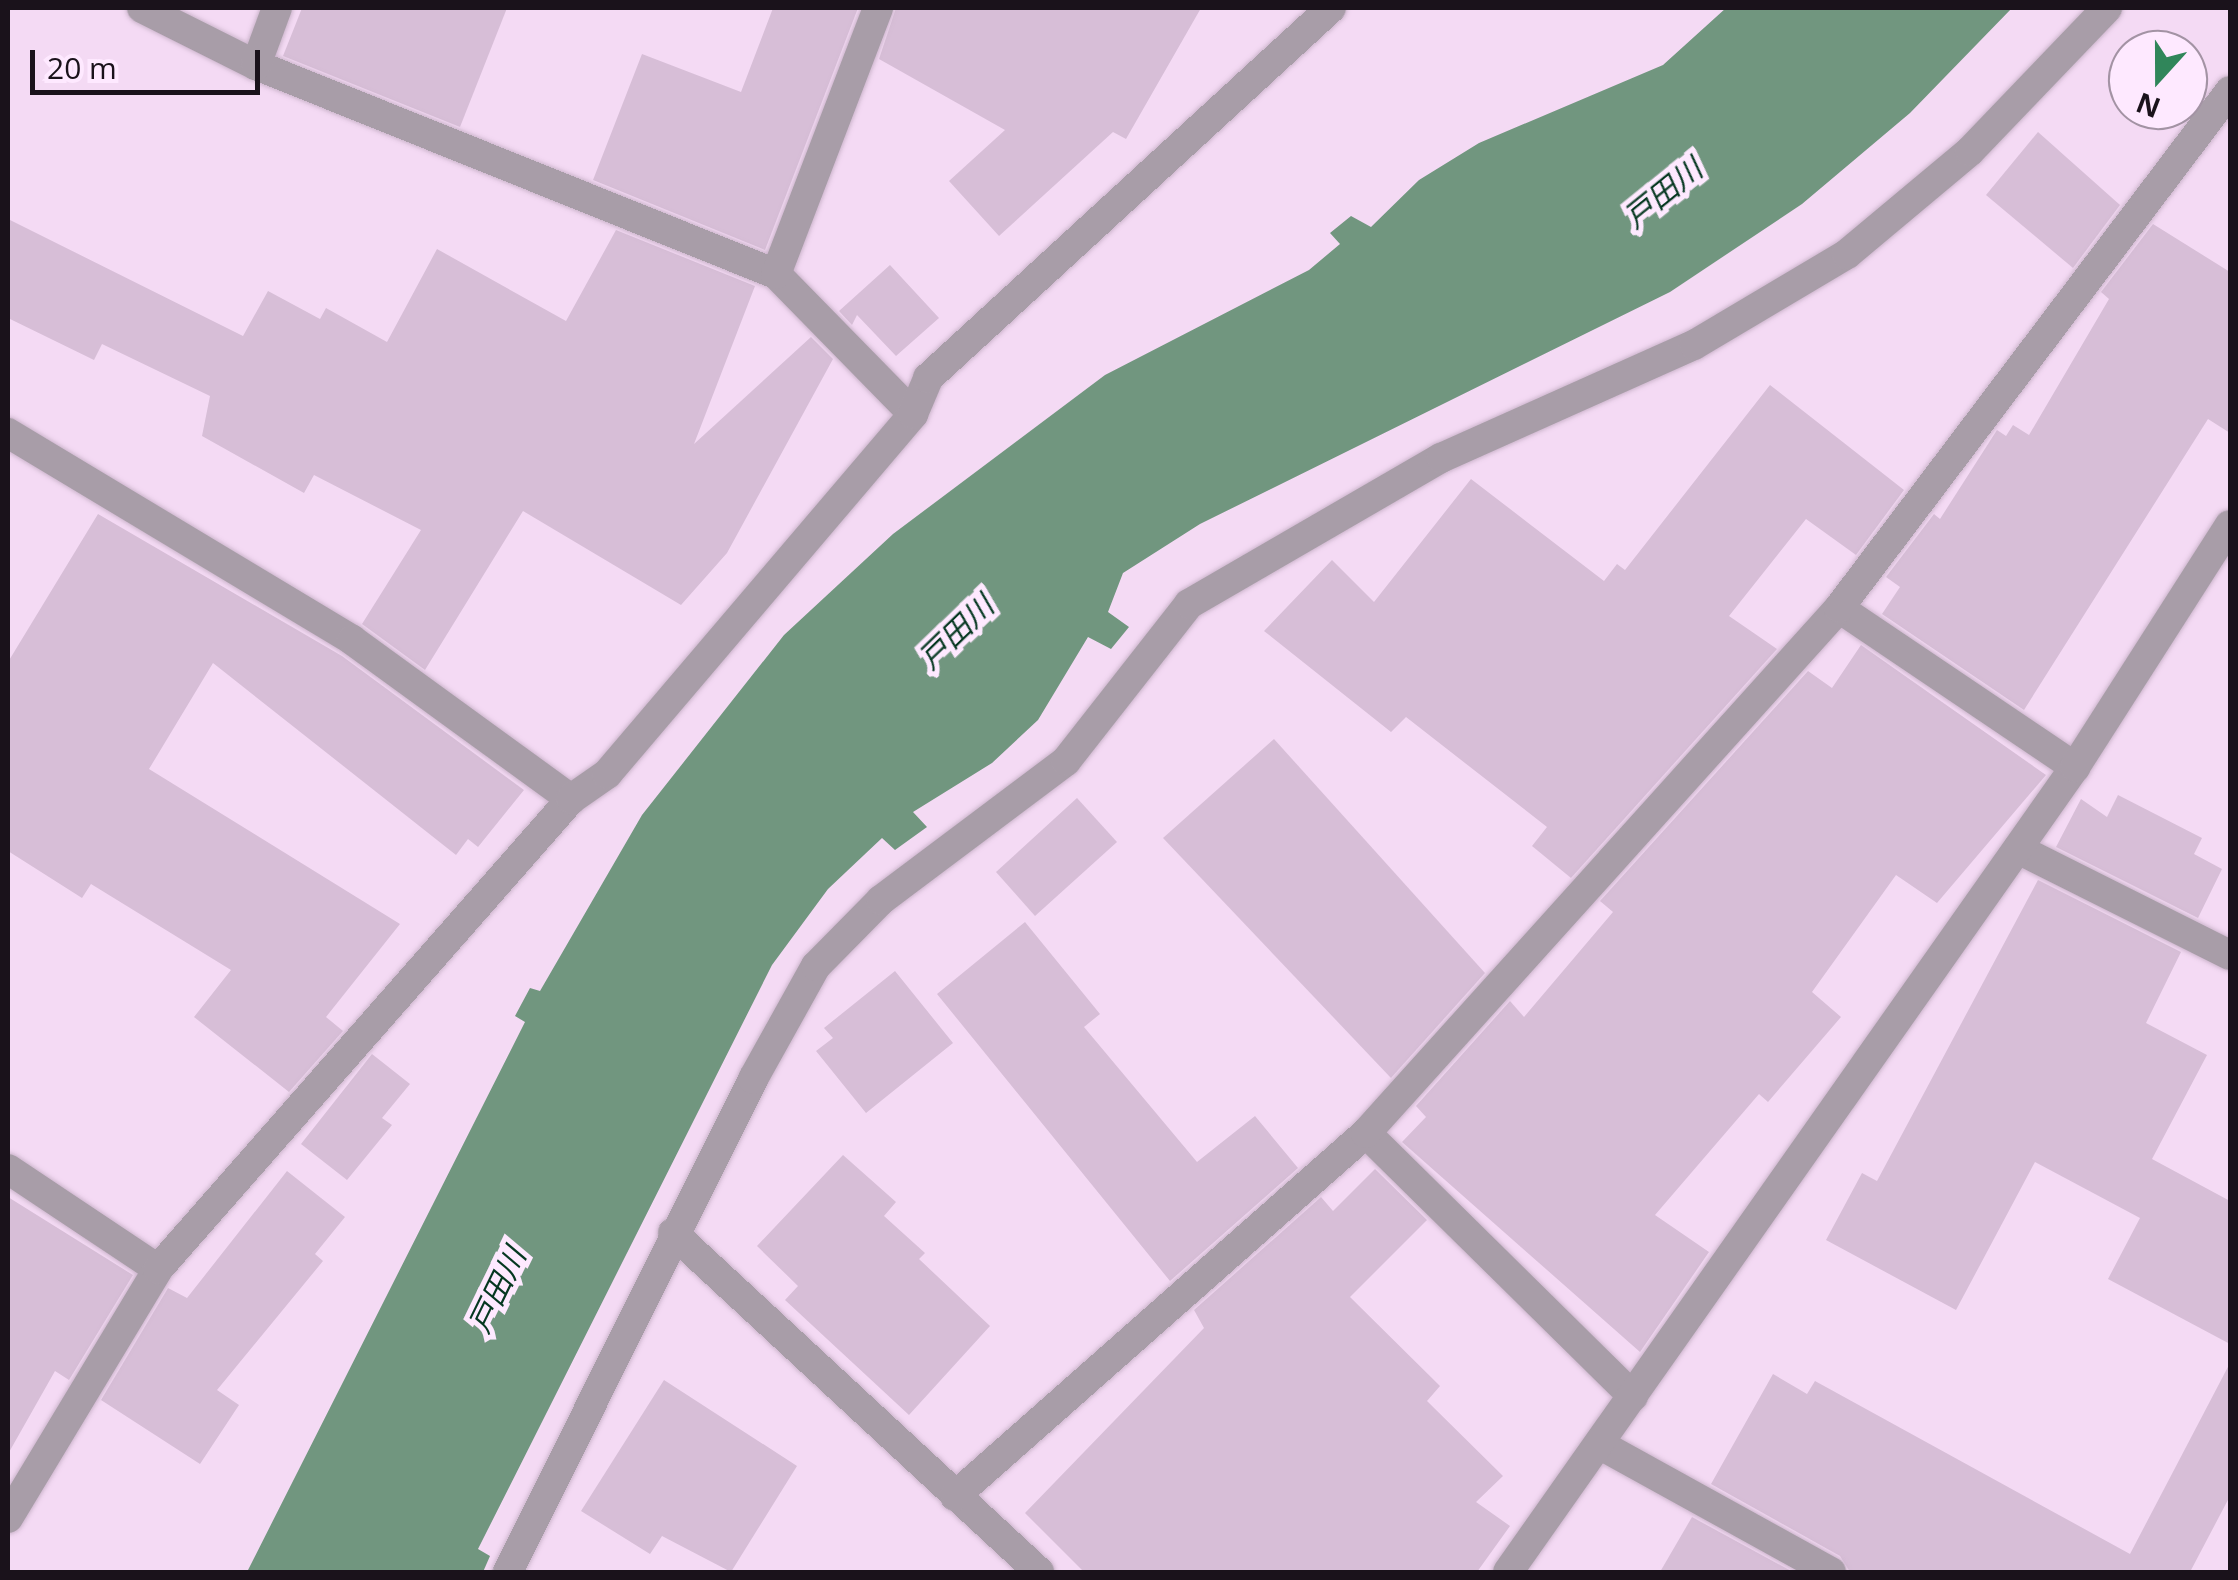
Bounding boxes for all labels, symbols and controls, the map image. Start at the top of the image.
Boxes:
scale bar [35,30,265,92]
north arrow [2108,30,2208,130]
text: 20 m [47,47,117,88]
text: N [2131,84,2165,128]
water label: 戸田川 [1617,151,1709,235]
water label: 戸田川 [911,588,1001,676]
water label: 戸田川 [461,1242,533,1338]

